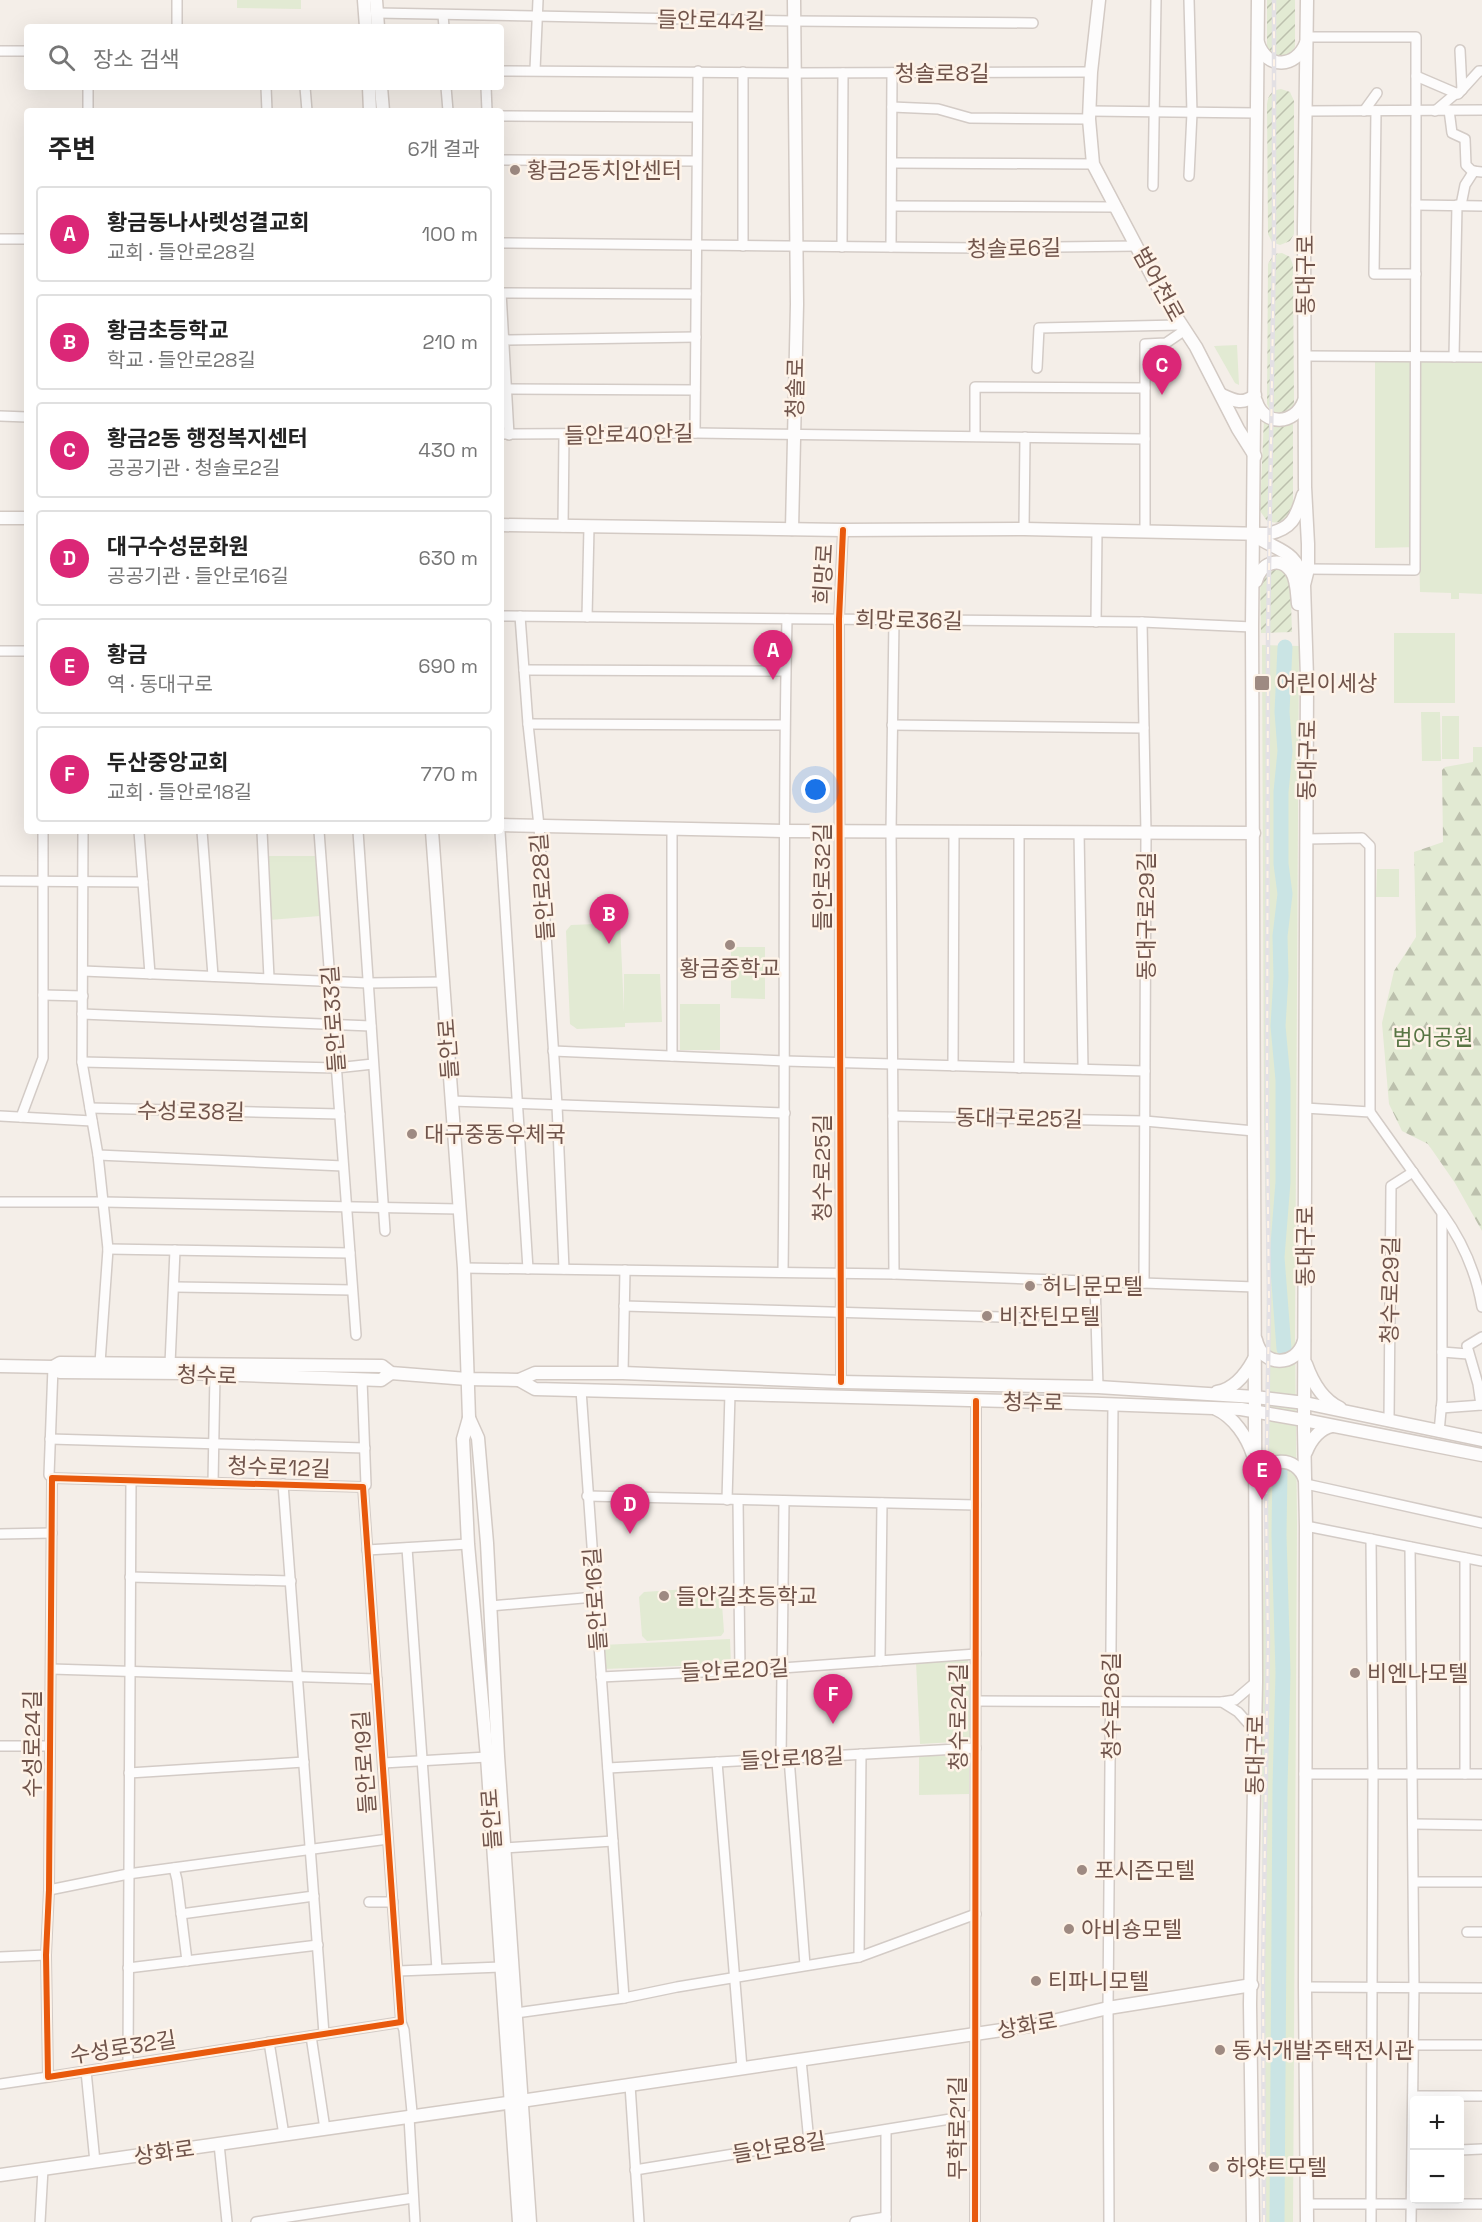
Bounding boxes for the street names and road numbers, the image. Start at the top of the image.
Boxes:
street label: 들안로44길 [657,5,765,35]
street label: 청솔로8길 [895,59,989,87]
street label: 청솔로6길 [967,233,1061,263]
street label: 동대구로 [1291,235,1319,315]
street label: 범어천로 [1127,242,1191,326]
street label: 청솔로 [780,357,810,419]
street label: 들안로40안길 [564,419,694,449]
street label: 희망로 [807,543,839,605]
street label: 희망로36길 [855,605,963,635]
street label: 동대구로 [1292,719,1322,801]
street label: 들안로32길 [808,823,836,931]
street label: 들안로28길 [524,832,560,942]
street label: 동대구로29길 [1132,852,1160,980]
street label: 들안로33길 [315,964,351,1074]
street label: 들안로 [432,1018,464,1080]
street label: 수성로38길 [137,1096,245,1126]
street label: 동대구로25길 [955,1103,1083,1133]
street label: 청수로25길 [808,1114,836,1222]
street label: 동대구로 [1291,1206,1319,1286]
street label: 청수로29길 [1375,1236,1405,1344]
street label: 청수로 [176,1360,238,1390]
street label: 청수로 [1002,1387,1064,1417]
street label: 청수로12길 [227,1451,331,1483]
street label: 들안로16길 [577,1546,613,1652]
street label: 청수로26길 [1097,1652,1125,1760]
street label: 들안로20길 [680,1653,790,1687]
street label: 청수로24길 [944,1663,972,1771]
street label: 수성로24길 [18,1690,46,1798]
street label: 들안로19길 [346,1709,382,1815]
street label: 동대구로 [1240,1714,1270,1796]
street label: 들안로18길 [739,1741,845,1775]
street label: 들안로 [475,1788,507,1850]
street label: 상화로 [995,2006,1059,2044]
street label: 수성로32길 [68,2025,178,2069]
street label: 무학로21길 [943,2076,971,2180]
street label: 들안로8길 [730,2126,828,2168]
street label: 상화로 [132,2134,196,2170]

